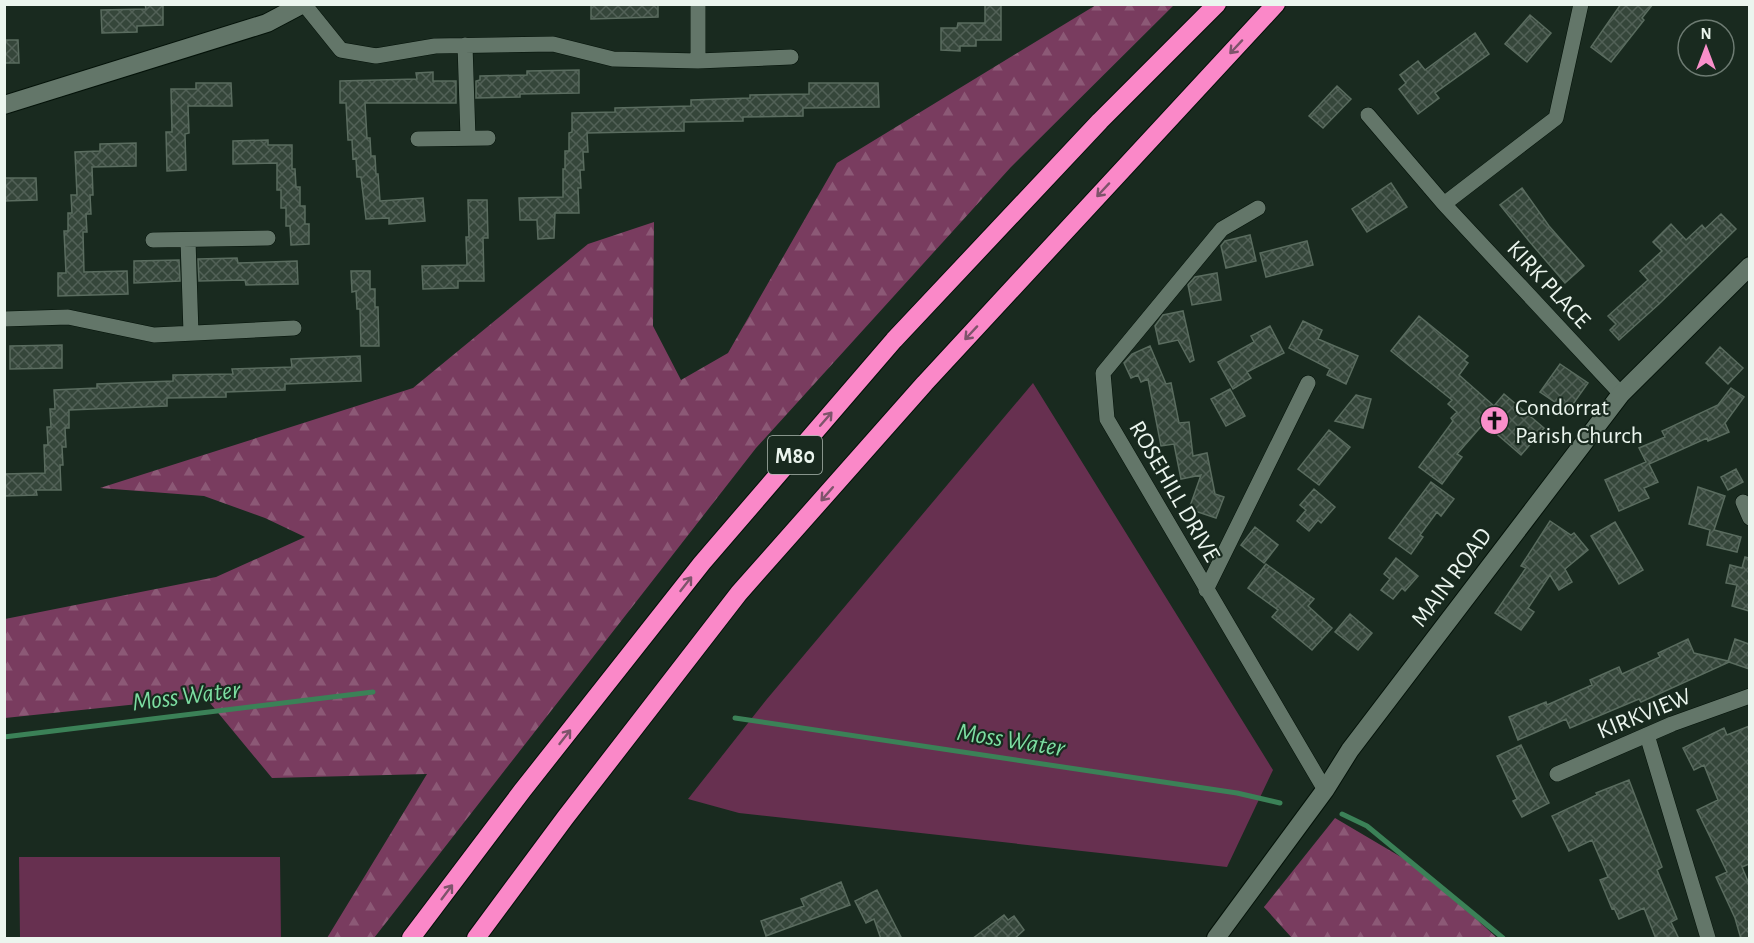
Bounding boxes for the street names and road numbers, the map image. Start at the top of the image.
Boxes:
street label: KIRK PLACE [1502,236,1595,333]
street label: ROSEHILL DRIVE [1124,417,1224,566]
road number: M80 [768,436,822,474]
street label: MAIN ROAD [1407,524,1497,632]
street label: KIRKVIEW [1594,684,1695,744]

